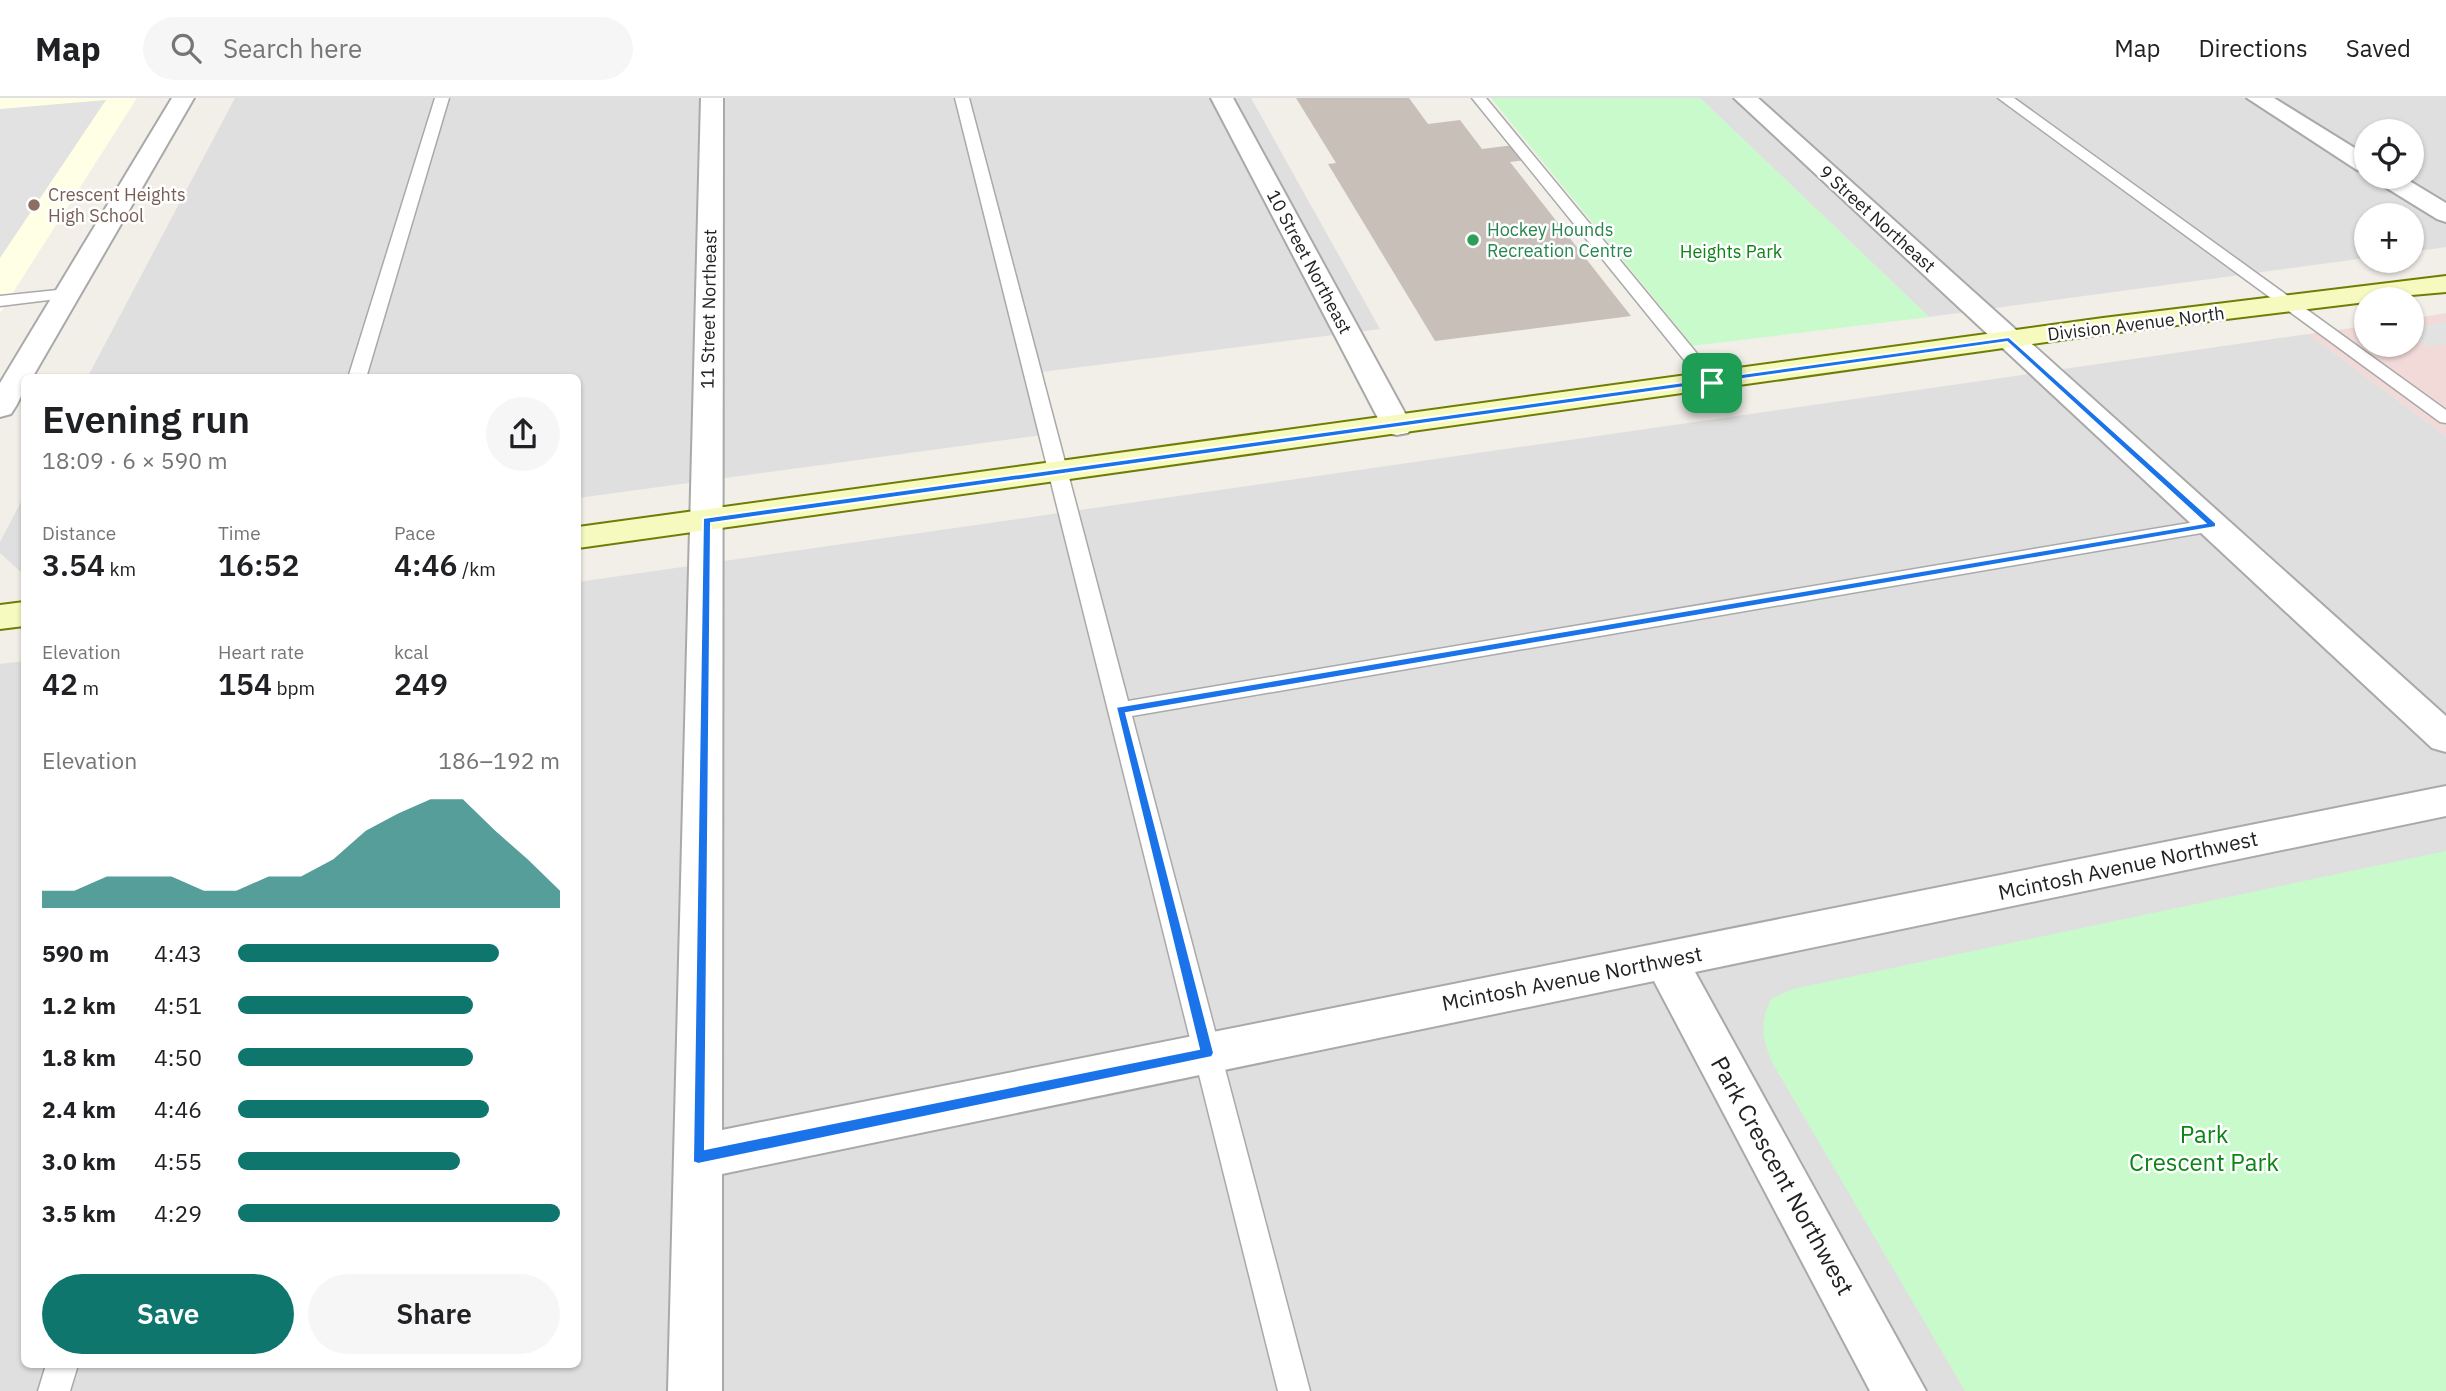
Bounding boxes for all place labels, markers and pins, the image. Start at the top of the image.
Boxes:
place label: Crescent Heights High School [48,183,186,227]
marker: Crescent Heights High School [26,197,42,213]
place label: Hockey Hounds Recreation Centre [1487,218,1633,262]
marker: Hockey Hounds Recreation Centre [1465,232,1481,248]
pin [1682,353,1742,413]

